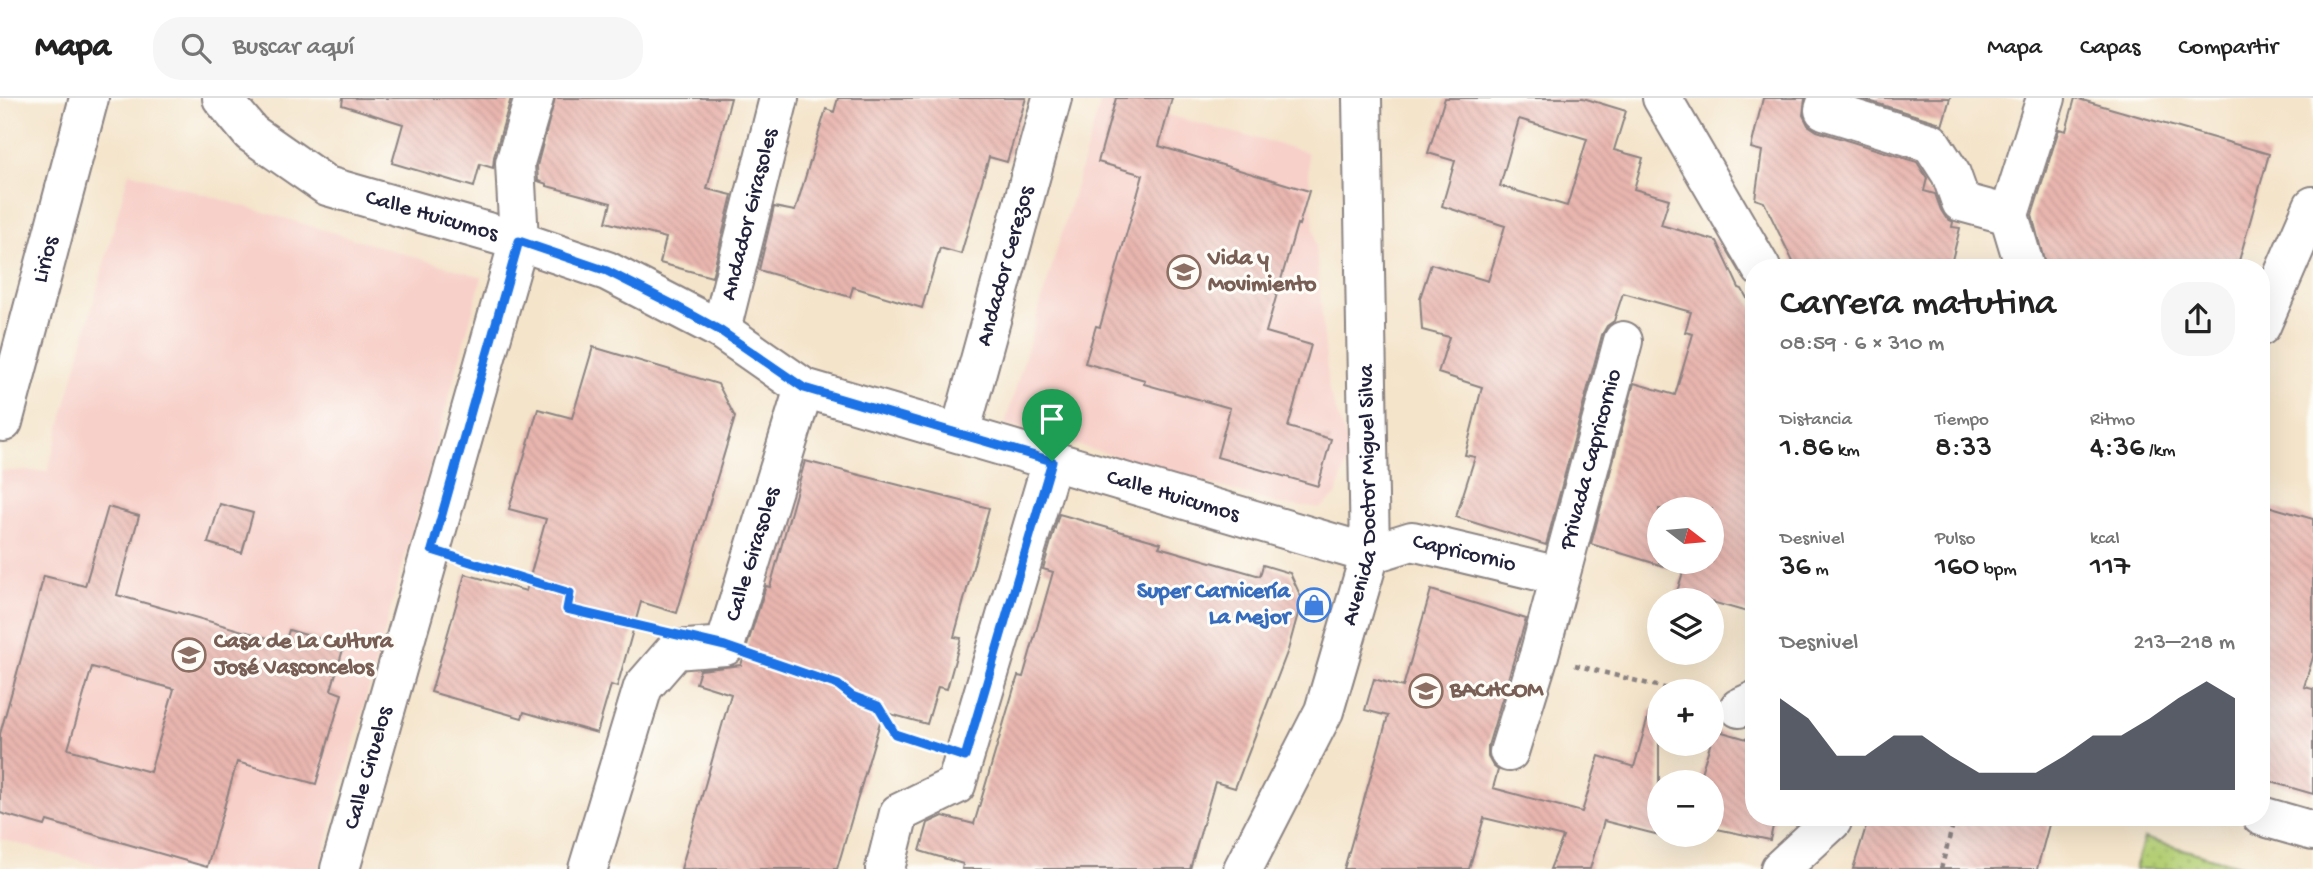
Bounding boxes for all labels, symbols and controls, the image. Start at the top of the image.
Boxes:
search box [153,17,643,80]
text: Mapa [35,29,111,67]
icon: search [177,29,215,67]
text: Buscar aquí [233,33,354,64]
text: Mapa [1987,34,2042,63]
text: Capas [2080,34,2140,63]
text: Compartir [2178,34,2278,63]
street label: Andador Girasoles [715,125,784,303]
street label: Andador Cerezos [971,183,1041,349]
street label: Calle Huicumos [362,184,502,248]
street label: Lirios [27,233,65,286]
place label: Vida y Movimiento [1207,246,1317,299]
school or university icon: Vida y Movimiento [1165,253,1203,291]
button: share [2161,282,2235,356]
text: Carrera matutina [1780,283,2056,327]
text: 08:59 · 6 × 310 m [1780,331,1944,358]
street label: Avenida Doctor Miguel Silva [1336,363,1384,629]
street label: Privada Capricornio [1554,366,1628,554]
pin [1022,389,1082,461]
icon: arrive [1033,400,1071,438]
text: Distancia [1780,409,1852,432]
text: Tiempo [1935,409,1989,432]
text: Ritmo [2090,409,2135,432]
text: 1.86 [1780,432,1833,467]
text: 8:33 [1935,432,1992,467]
text: 4:36 [2090,432,2144,467]
text: km [1833,440,1860,463]
text: /km [2144,440,2175,463]
street label: Calle Huicumos [1103,464,1243,529]
street label: Calle Girasoles [720,483,786,625]
north arrow [1647,497,1724,574]
map controls [1647,497,1724,847]
street label: Capricornio [1410,528,1519,579]
text: Desnivel [1780,528,1845,551]
text: Pulso [1935,528,1975,551]
text: kcal [2090,528,2120,551]
text: 36 [1780,551,1811,586]
text: 160 [1935,551,1979,586]
text: 117 [2090,551,2130,586]
text: m [1811,559,1829,582]
text: bpm [1979,559,2017,582]
place label: Super Carnicería La Mejor [1137,579,1293,632]
shop icon: Super Carnicería La Mejor [1295,586,1333,624]
button: layers [1647,588,1724,665]
place label: Casa de La Cultura José Vasconcelos [213,629,394,682]
text: Desnivel [1780,630,1858,657]
text: 213–218 m [2133,630,2235,657]
school or university icon: Casa de La Cultura José Vasconcelos [170,636,208,674]
school or university icon: BACHCOM [1407,672,1445,710]
place label: BACHCOM [1449,678,1544,705]
button: + [1647,679,1724,756]
street label: Calle Ciruelos [338,703,399,833]
button: − [1647,770,1724,847]

